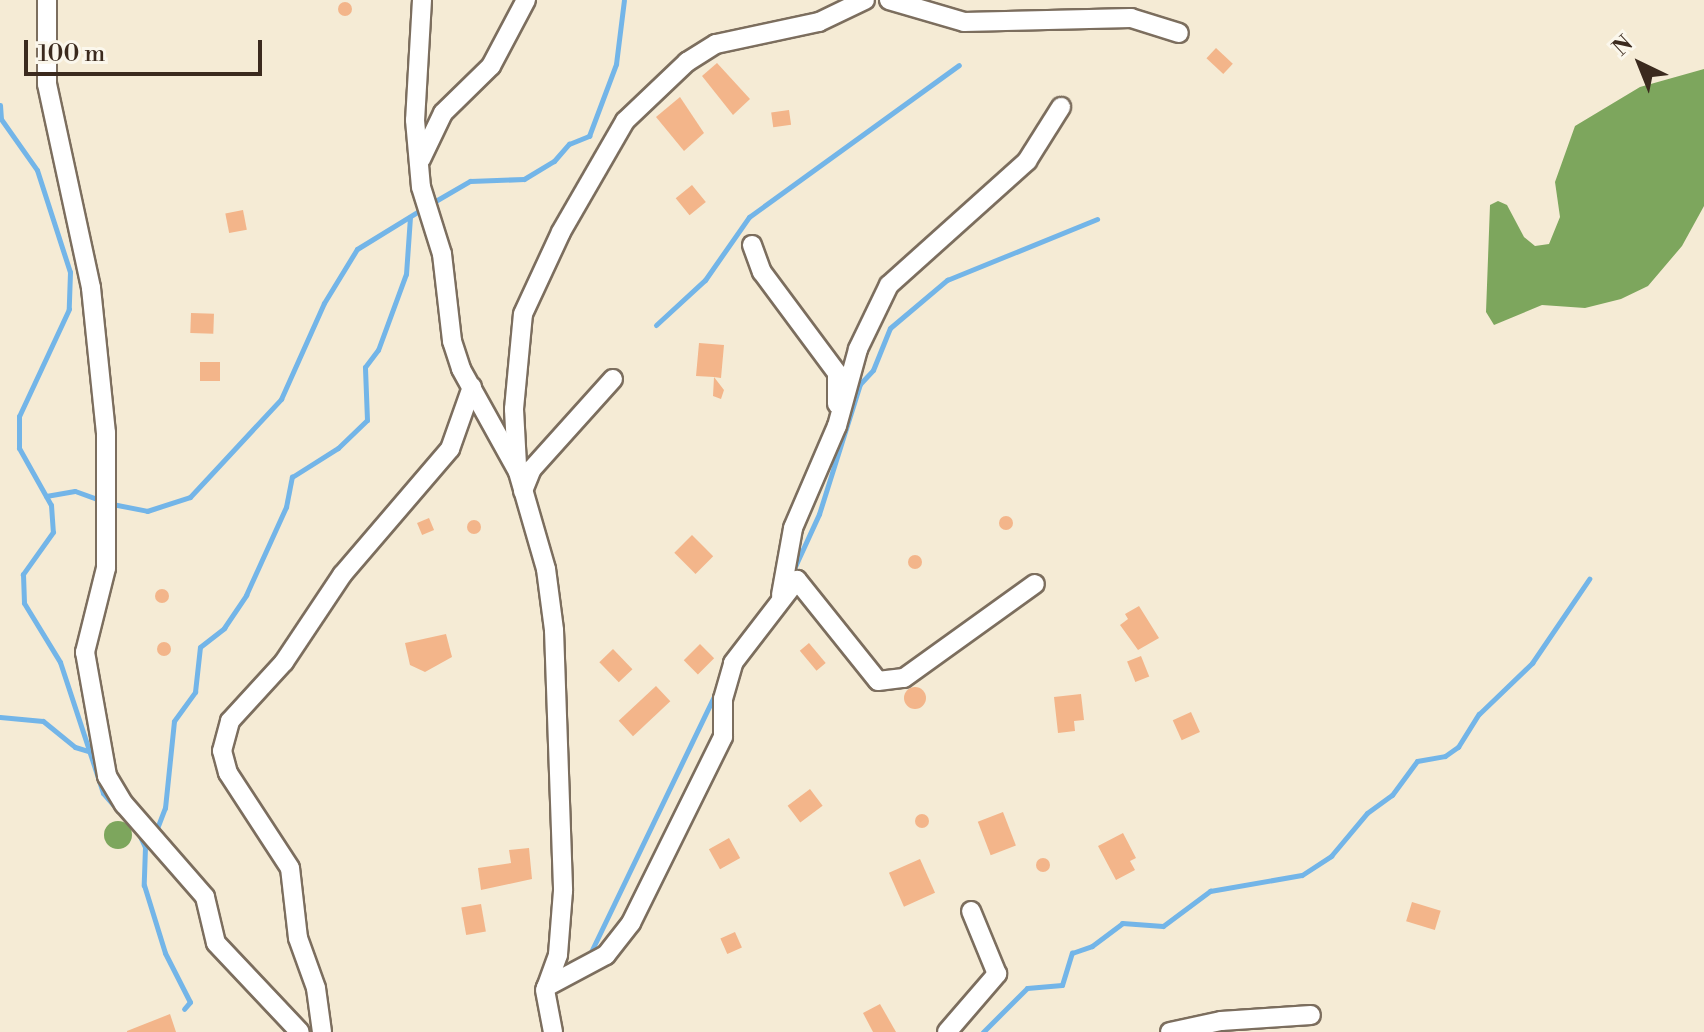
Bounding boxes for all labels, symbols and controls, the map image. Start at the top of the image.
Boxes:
scale bar [28,24,266,74]
north arrow [1600,24,1680,104]
text: N [1608,30,1639,62]
text: 100 m [38,39,105,69]

